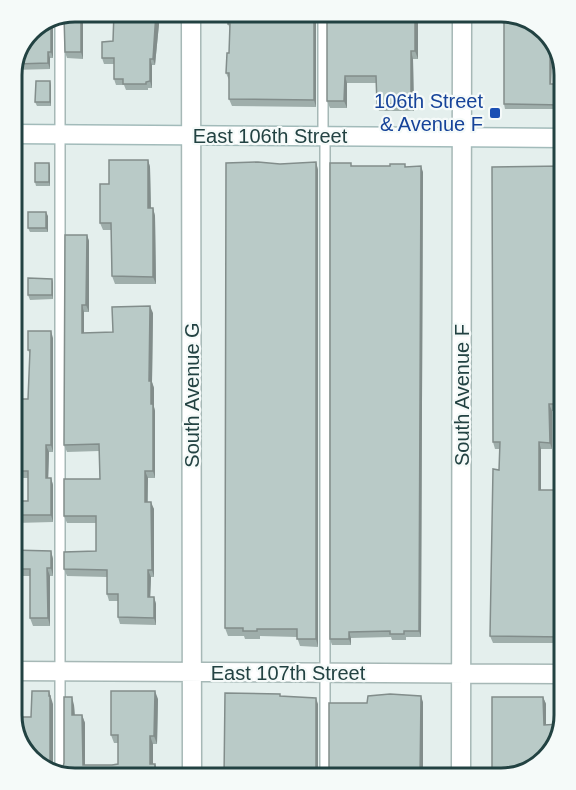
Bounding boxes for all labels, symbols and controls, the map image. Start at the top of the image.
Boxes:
place label: 106th Street & Avenue F [374,90,483,135]
marker: 106th Street & Avenue F [488,106,502,120]
street label: East 106th Street [193,125,348,147]
street label: South Avenue G [181,322,203,468]
street label: South Avenue F [451,324,473,466]
street label: East 107th Street [211,662,366,684]

